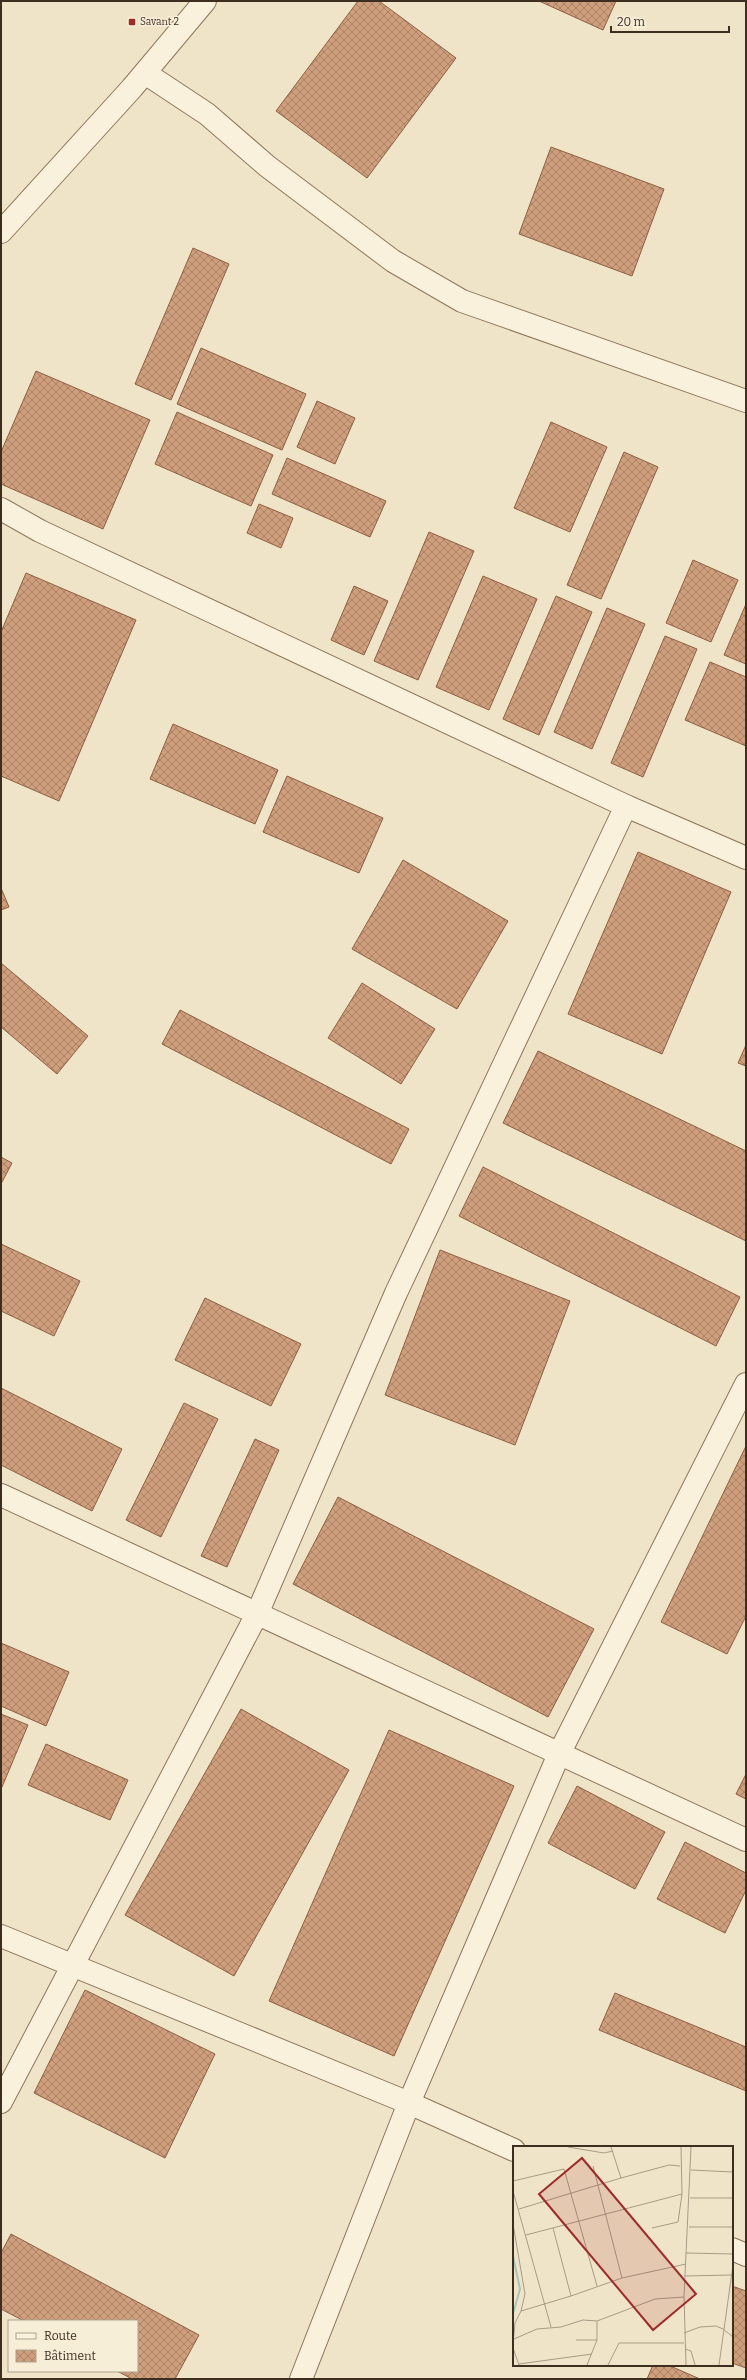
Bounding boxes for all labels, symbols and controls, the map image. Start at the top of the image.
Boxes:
scale bar [611,8,729,34]
text: 20 m [617,15,646,29]
place label: Savant 2 [140,16,179,28]
marker: Savant 2 [127,17,137,27]
inset map [513,2146,733,2366]
legend [8,2320,138,2372]
text: Route [44,2329,77,2343]
text: Bâtiment [44,2349,97,2363]

